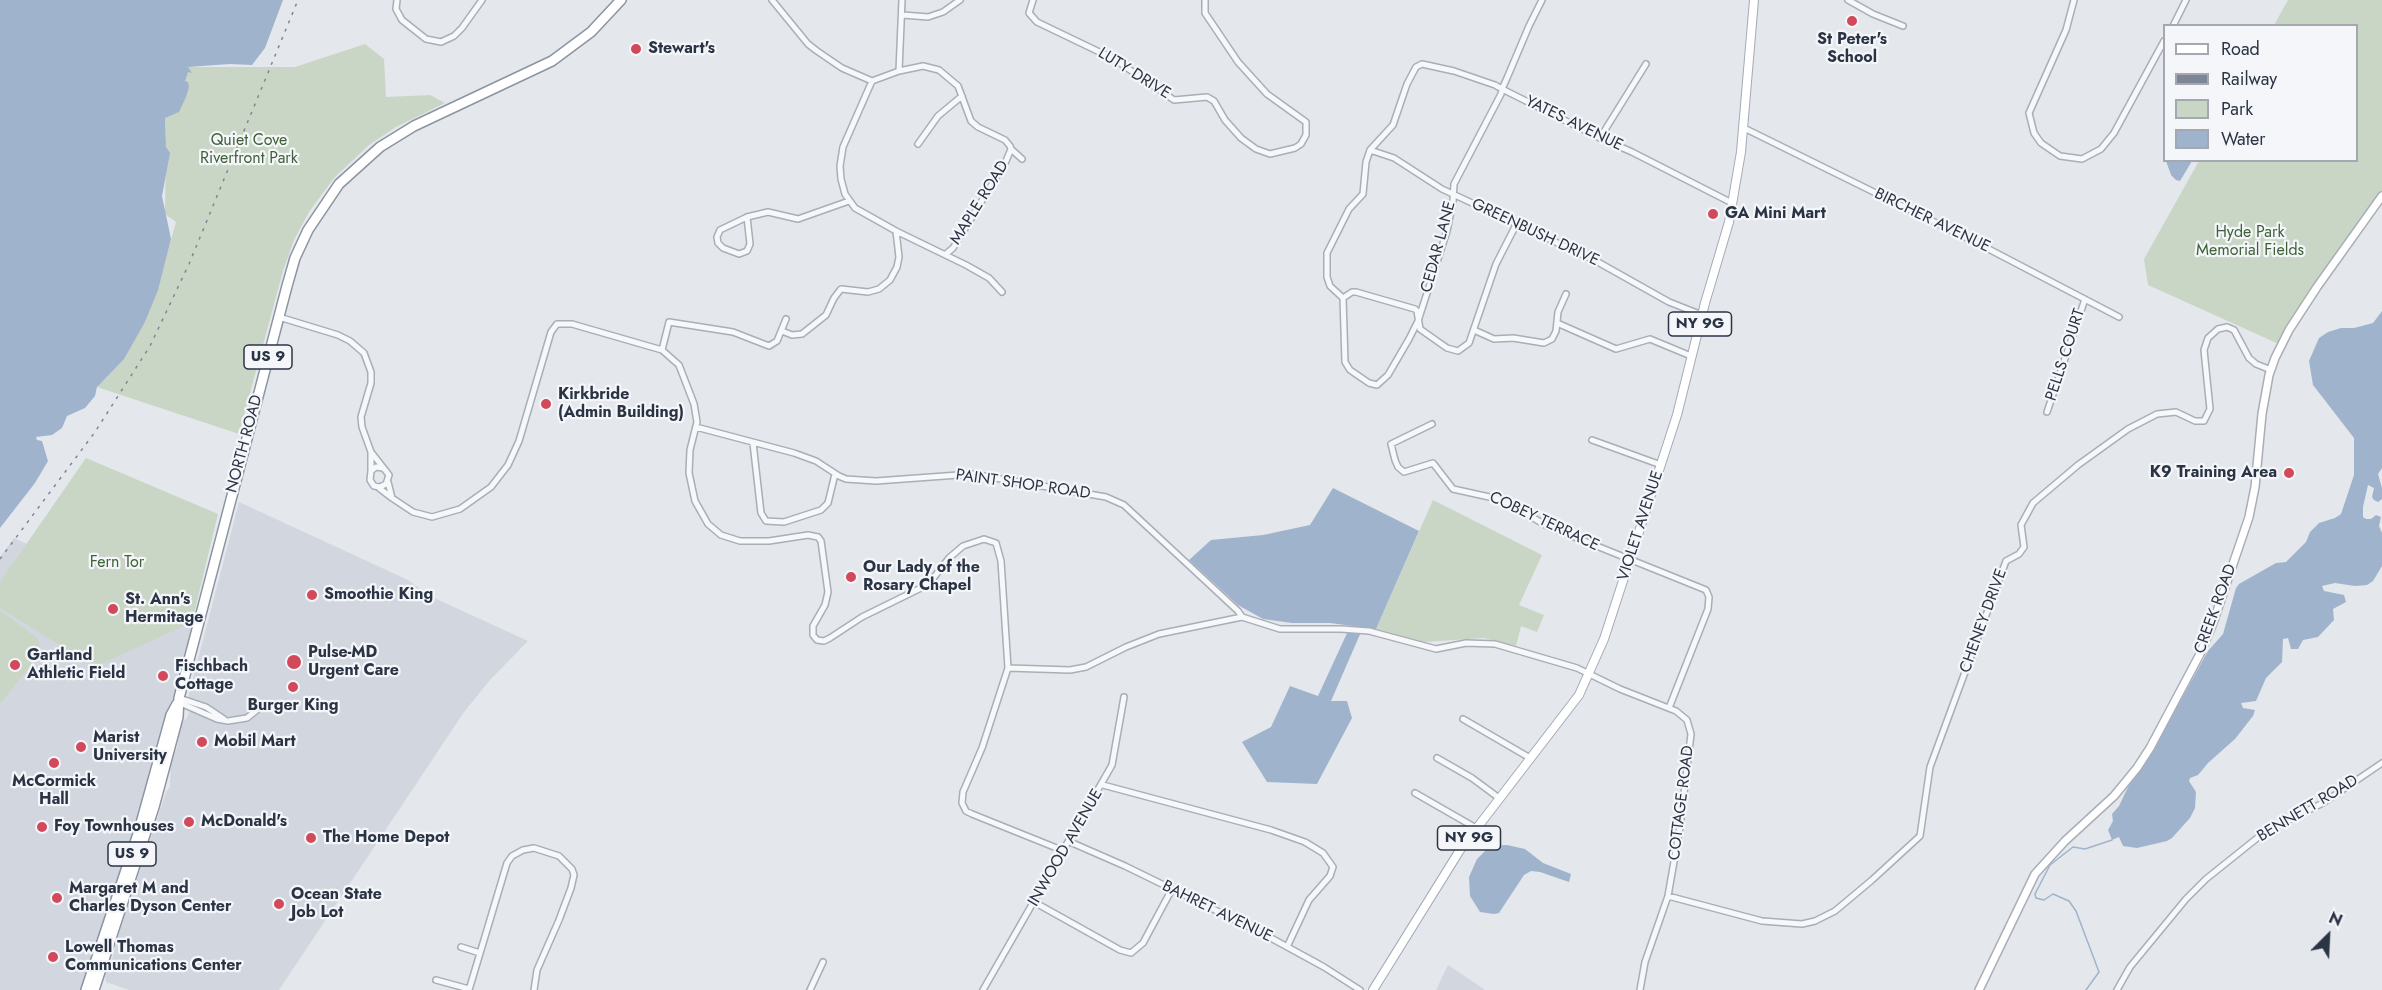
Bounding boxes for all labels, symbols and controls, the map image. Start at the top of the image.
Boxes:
marker: St Peter's School [1845,14,1859,28]
legend [2163,24,2358,162]
place label: St Peter's School [1817,30,1887,68]
text: Road [2221,36,2260,62]
place label: Stewart's [648,39,715,59]
marker: Stewart's [629,42,643,56]
street label: LUTY DRIVE [1094,44,1174,104]
text: Railway [2221,66,2277,92]
street label: YATES AVENUE [1522,92,1626,156]
text: Park [2221,96,2253,122]
text: Water [2221,126,2265,152]
park label: Quiet Cove Riverfront Park [200,131,298,169]
street label: MAPLE ROAD [947,157,1013,249]
street label: BIRCHER AVENUE [1871,185,1993,257]
street label: GREENBUSH DRIVE [1468,195,1602,271]
street label: CEDAR LANE [1418,199,1460,295]
place label: GA Mini Mart [1725,204,1826,224]
marker: GA Mini Mart [1706,207,1720,221]
park label: Hyde Park Memorial Fields [2196,223,2304,261]
street label: PELLS COURT [2042,307,2090,403]
road number: NY 9G [1668,312,1732,336]
road number: US 9 [244,345,292,369]
place label: Kirkbride (Admin Building) [558,385,684,423]
street label: NORTH ROAD [223,393,267,495]
marker: Kirkbride (Admin Building) [539,397,553,411]
place label: K9 Training Area [2150,463,2277,483]
street label: PAINT SHOP ROAD [954,466,1092,504]
marker: K9 Training Area [2282,466,2296,480]
street label: VIOLET AVENUE [1614,468,1668,584]
street label: COBEY TERRACE [1486,488,1602,556]
park label: Fern Tor [90,553,144,573]
place label: Our Lady of the Rosary Chapel [863,558,980,596]
street label: CREEK ROAD [2191,562,2241,656]
street label: CHENEY DRIVE [1956,566,2012,676]
marker: Our Lady of the Rosary Chapel [844,570,858,584]
place label: Smoothie King [324,585,433,605]
marker: Smoothie King [305,588,319,602]
place label: St. Ann's Hermitage [125,590,203,628]
marker: St. Ann's Hermitage [106,602,120,616]
place label: Pulse-MD Urgent Care [308,643,399,681]
place label: Gartland Athletic Field [27,646,125,684]
marker: Pulse-MD Urgent Care [285,653,303,671]
place label: Fischbach Cottage [175,657,248,695]
marker: Gartland Athletic Field [8,658,22,672]
marker: Fischbach Cottage [156,669,170,683]
marker: Burger King [286,680,300,694]
place label: Burger King [247,696,339,716]
place label: Marist University [93,728,167,766]
place label: Mobil Mart [214,732,296,752]
marker: Mobil Mart [195,735,209,749]
marker: Marist University [74,740,88,754]
street label: COTTAGE ROAD [1665,745,1699,861]
marker: McCormick Hall [47,756,61,770]
street label: BENNETT ROAD [2254,771,2362,847]
place label: McCormick Hall [12,772,96,810]
street label: INWOOD AVENUE [1025,786,1107,910]
place label: McDonald's [201,812,287,832]
marker: McDonald's [182,815,196,829]
place label: Foy Townhouses [54,817,174,837]
marker: Foy Townhouses [35,820,49,834]
road number: NY 9G [1438,826,1500,850]
place label: The Home Depot [323,828,449,848]
marker: The Home Depot [304,831,318,845]
road number: US 9 [108,842,156,866]
street label: BAHRET AVENUE [1159,877,1275,947]
place label: Margaret M and Charles Dyson Center [69,879,232,917]
place label: Ocean State Job Lot [291,885,382,923]
marker: Margaret M and Charles Dyson Center [50,891,64,905]
marker: Ocean State Job Lot [272,897,286,911]
north arrow [2298,906,2358,966]
text: N [2325,906,2346,932]
place label: Lowell Thomas Communications Center [65,938,242,976]
marker: Lowell Thomas Communications Center [46,950,60,964]

